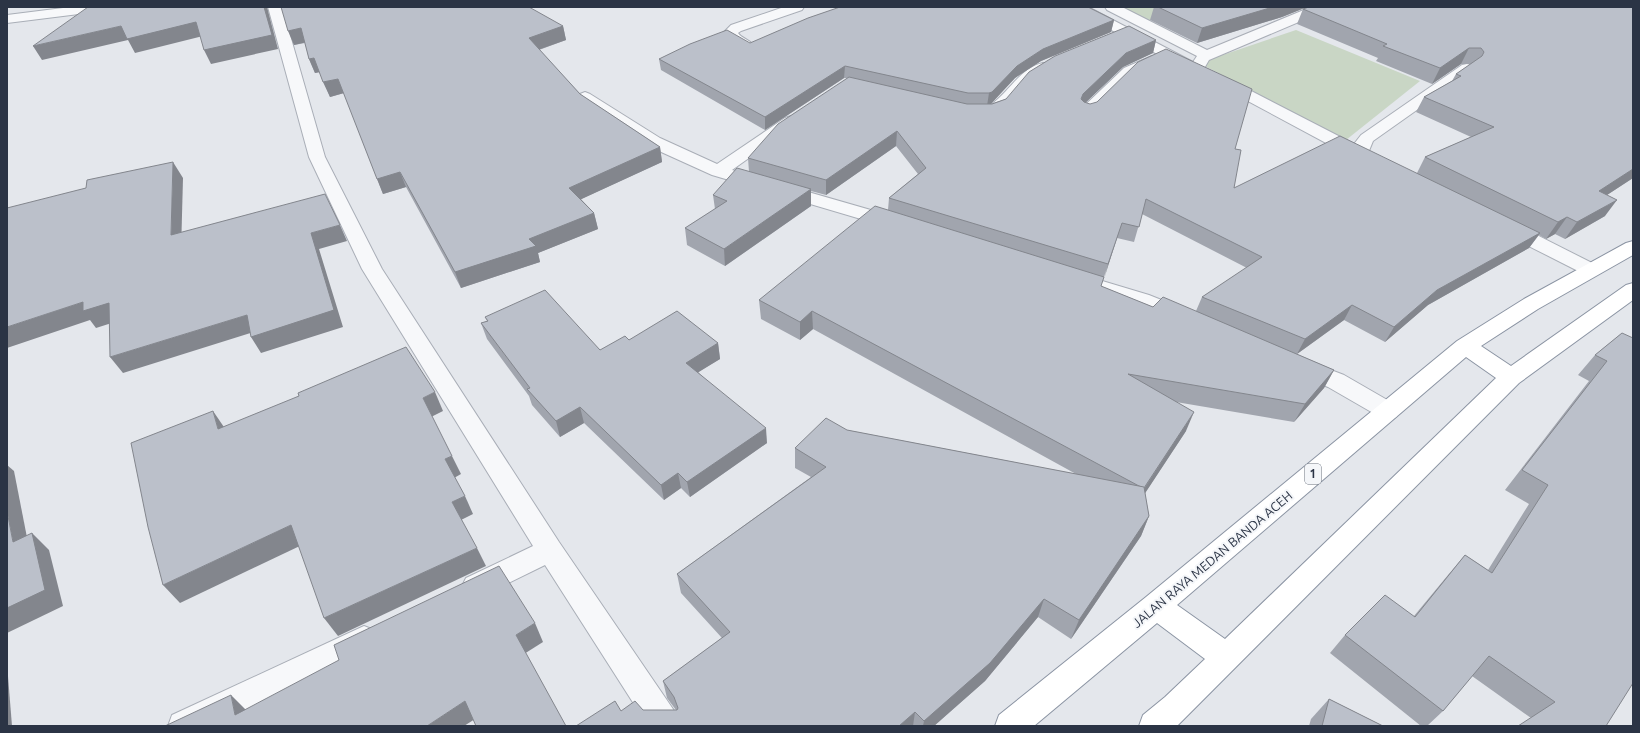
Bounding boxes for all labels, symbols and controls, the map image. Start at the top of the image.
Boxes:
road number: 1 [1305,464,1321,484]
street label: JALAN RAYA MEDAN BANDA ACEH [1129,488,1295,630]

